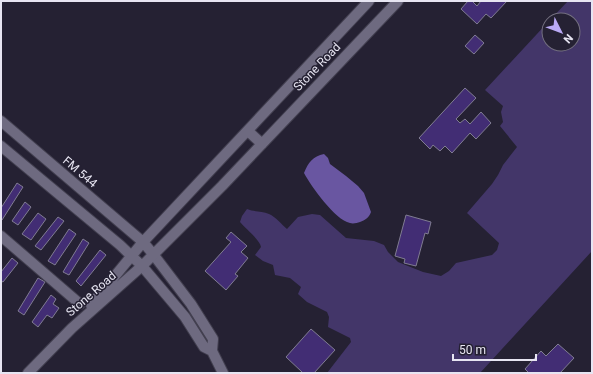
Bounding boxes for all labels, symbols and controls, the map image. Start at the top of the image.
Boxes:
north arrow [541,12,581,52]
text: N [560,31,575,46]
street label: Stone Road [291,40,343,94]
street label: FM 544 [60,154,100,190]
street label: Stone Road [63,269,119,319]
scale bar [453,336,536,362]
text: 50 m [459,343,486,357]

